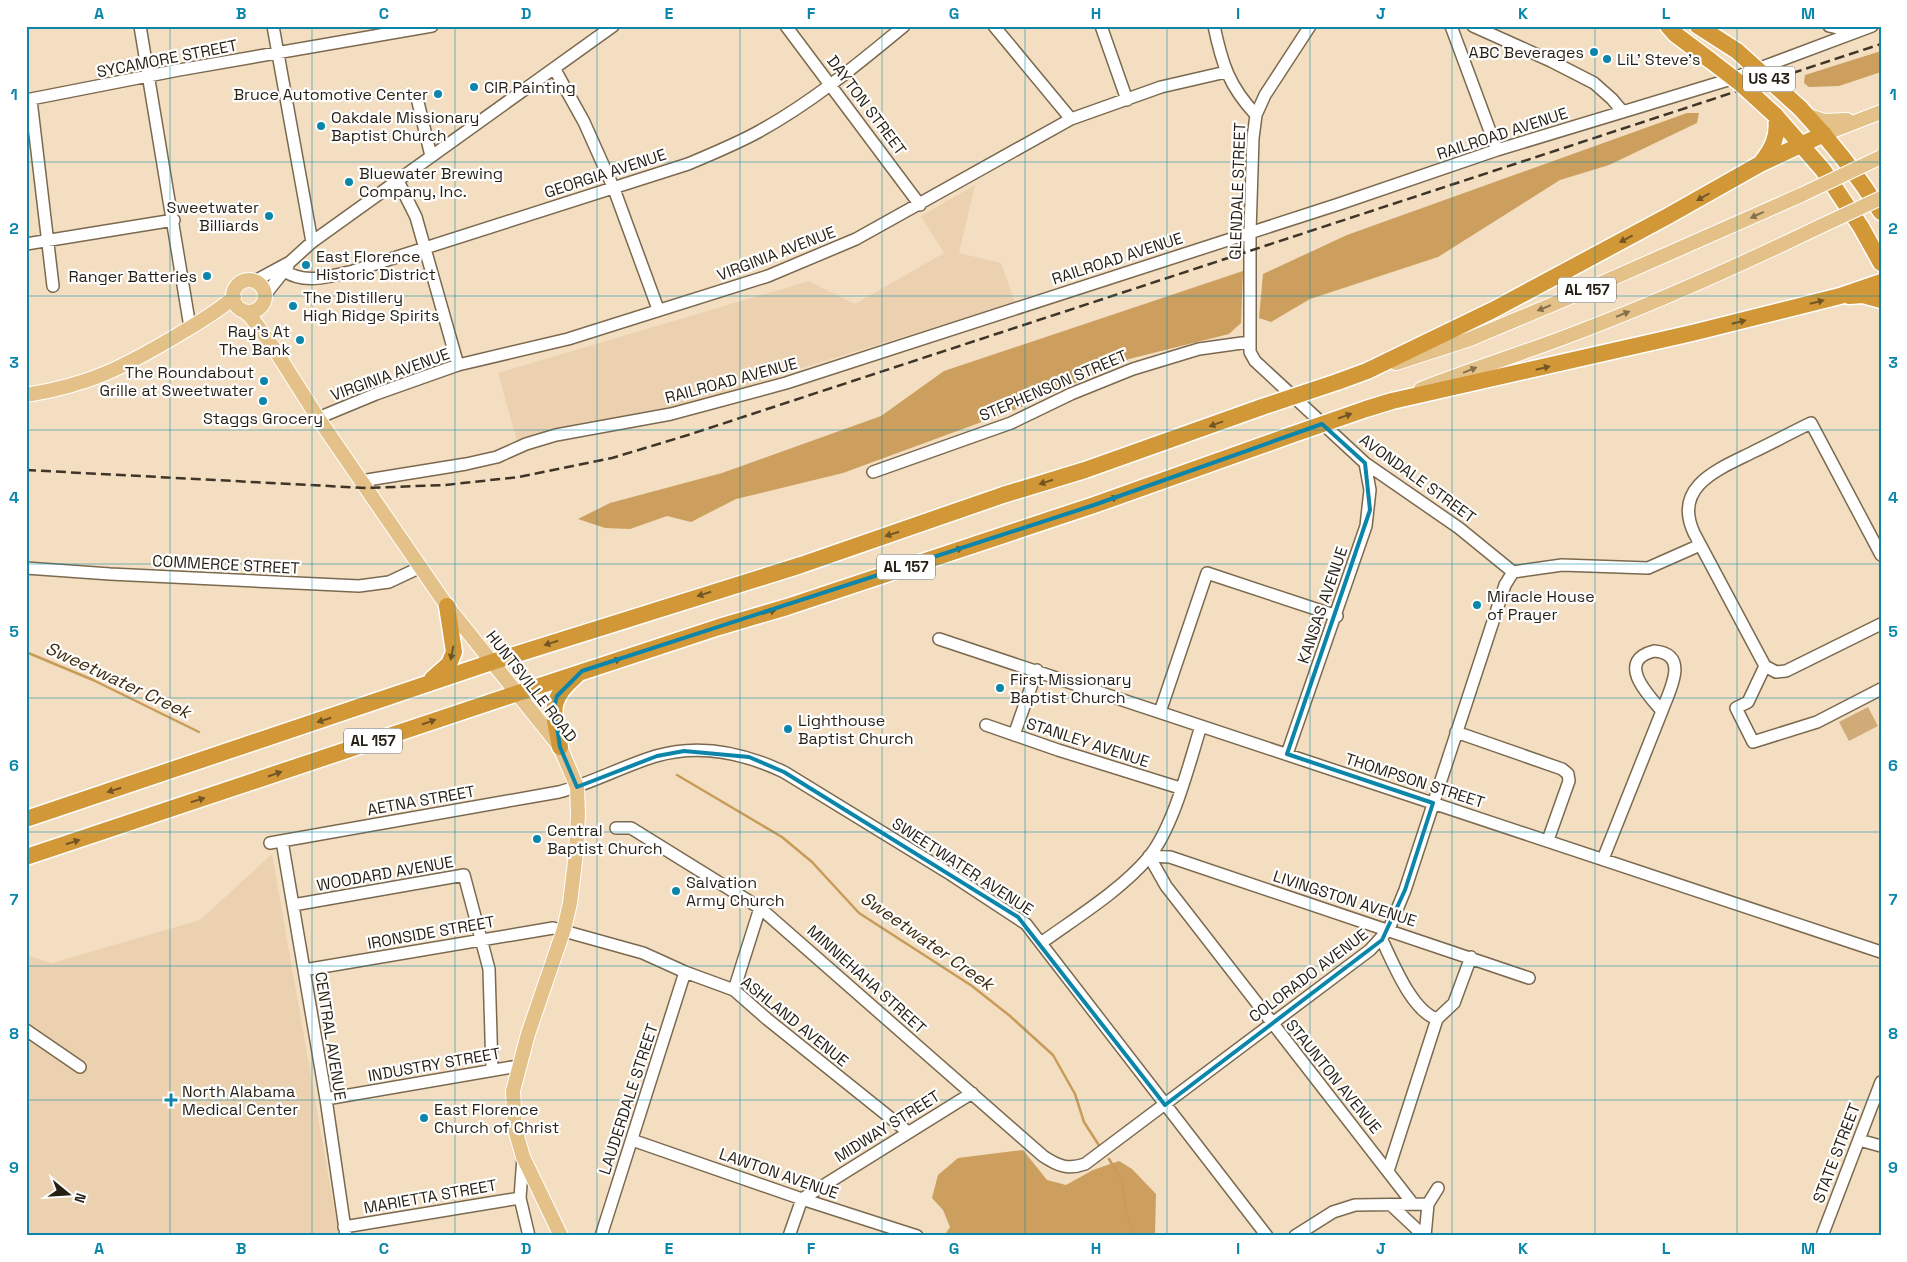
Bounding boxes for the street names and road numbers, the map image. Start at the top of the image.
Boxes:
street label: SYCAMORE STREET [95,35,239,82]
street label: DAYTON STREET [822,51,911,159]
road number: US 43 [1743,66,1795,92]
street label: RAILROAD AVENUE [1434,102,1570,165]
street label: GLENDALE STREET [1225,122,1250,260]
street label: GEORGIA AVENUE [541,144,669,203]
street label: VIRGINIA AVENUE [714,221,838,286]
street label: RAILROAD AVENUE [1049,227,1185,290]
road number: AL 157 [1558,278,1616,302]
street label: VIRGINIA AVENUE [328,343,453,406]
street label: STEPHENSON STREET [976,345,1130,426]
street label: RAILROAD AVENUE [662,353,800,408]
street label: AVONDALE STREET [1355,429,1480,528]
street label: KANSAS AVENUE [1293,544,1352,666]
street label: COMMERCE STREET [152,550,300,579]
road number: AL 157 [877,554,935,580]
street label: HUNTSVILLE ROAD [481,626,582,746]
street label: STANLEY AVENUE [1024,713,1152,772]
road number: AL 157 [344,728,402,754]
street label: THOMPSON STREET [1342,748,1487,813]
street label: AETNA STREET [365,781,477,820]
street label: SWEETWATER AVENUE [888,813,1037,920]
street label: WOODARD AVENUE [315,851,455,896]
street label: LIVINGSTON AVENUE [1270,865,1419,932]
street label: IRONSIDE STREET [366,911,496,954]
street label: MINNIEHAHA STREET [803,920,931,1038]
street label: COLORADO AVENUE [1245,924,1372,1027]
street label: CENTRAL AVENUE [310,970,351,1102]
street label: ASHLAND AVENUE [737,971,853,1071]
street label: STAUNTON AVENUE [1281,1015,1386,1138]
street label: LAUDERDALE STREET [594,1021,663,1177]
street label: INDUSTRY STREET [366,1042,502,1086]
street label: MIDWAY STREET [831,1086,944,1167]
street label: STATE STREET [1808,1100,1865,1206]
street label: LAWTON AVENUE [716,1143,841,1204]
street label: MARIETTA STREET [362,1174,498,1219]

